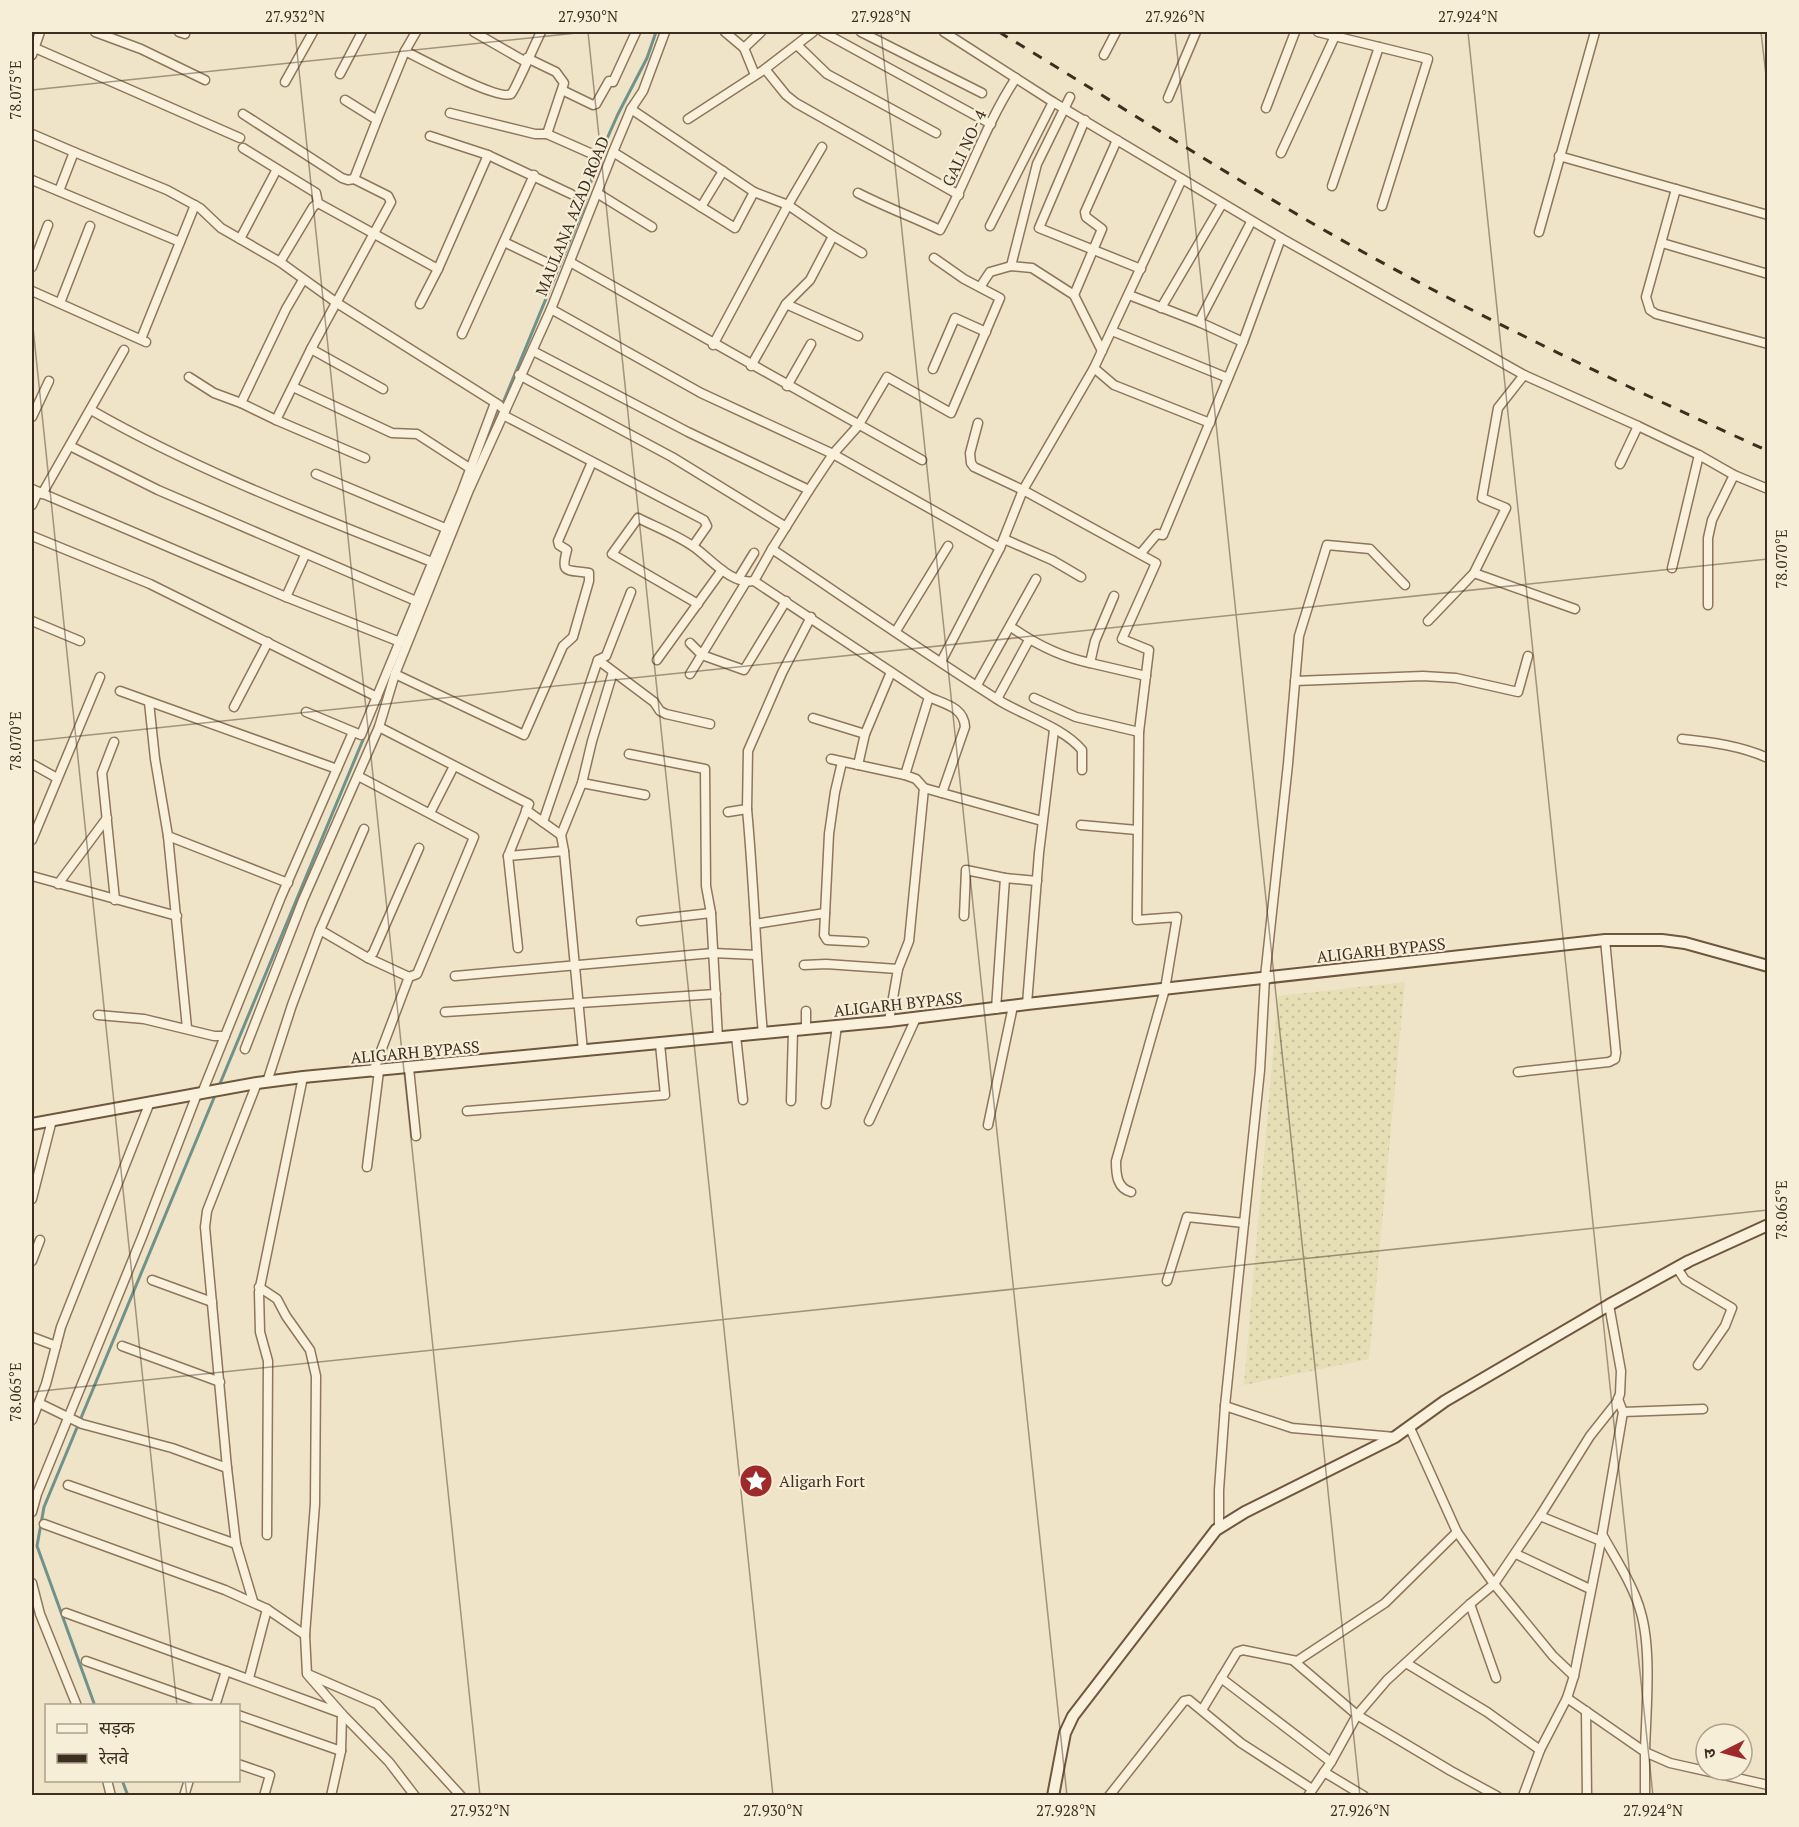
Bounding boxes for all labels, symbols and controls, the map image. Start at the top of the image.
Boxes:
text: 27.932°N [265,6,325,26]
text: 27.930°N [558,6,618,26]
text: 27.928°N [851,6,911,26]
text: 27.926°N [1145,6,1205,26]
text: 27.924°N [1438,6,1498,26]
text: 78.075°E [5,60,25,120]
street label: GALI NO- 4 [937,106,992,190]
street label: MAULANA AZAD ROAD [530,133,614,299]
text: 78.070°E [1771,529,1791,589]
text: 78.070°E [5,711,25,771]
street label: ALIGARH BYPASS [1315,932,1447,968]
street label: ALIGARH BYPASS [832,986,964,1022]
street label: ALIGARH BYPASS [349,1035,481,1069]
text: 78.065°E [1771,1180,1791,1240]
text: 78.065°E [5,1362,25,1422]
place icon: Aligarh Fort [738,1463,774,1499]
place label: Aligarh Fort [779,1470,865,1492]
legend [45,1704,240,1782]
text: सड़क [99,1715,136,1739]
north arrow [1694,1722,1754,1782]
text: रेलवे [98,1745,130,1769]
text: उ [1698,1747,1721,1759]
text: 27.932°N [450,1800,510,1820]
text: 27.930°N [743,1800,803,1820]
text: 27.928°N [1036,1800,1096,1820]
text: 27.926°N [1330,1800,1390,1820]
text: 27.924°N [1623,1800,1683,1820]

